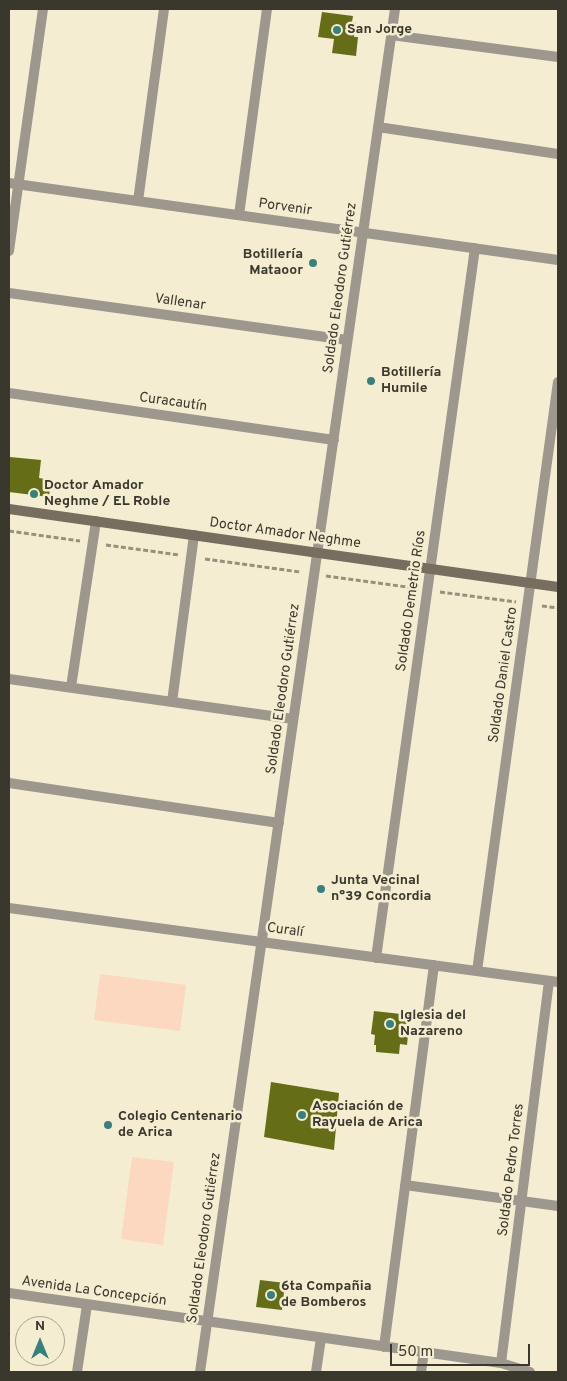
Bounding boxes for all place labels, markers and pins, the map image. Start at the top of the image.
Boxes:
place label: San Jorge [347,22,412,38]
marker: San Jorge [331,24,343,36]
place label: Botillería Mataoor [243,247,303,280]
marker: Botillería Mataoor [307,257,319,269]
place label: Botillería Humile [381,365,441,398]
marker: Botillería Humile [365,375,377,387]
place label: Doctor Amador Neghme / EL Roble [44,478,170,511]
marker: Doctor Amador Neghme / EL Roble [28,488,40,500]
place label: Junta Vecinal n°39 Concordia [331,873,431,906]
marker: Junta Vecinal n°39 Concordia [315,883,327,895]
place label: Iglesia del Nazareno [400,1008,466,1040]
marker: Iglesia del Nazareno [384,1018,396,1030]
place label: Asociación de Rayuela de Arica [312,1099,423,1132]
place label: Colegio Centenario de Arica [118,1109,242,1142]
marker: Asociación de Rayuela de Arica [296,1109,308,1121]
marker: Colegio Centenario de Arica [102,1119,114,1131]
place label: 6ta Compañia de Bomberos [281,1279,371,1311]
marker: 6ta Compañia de Bomberos [265,1289,277,1301]

